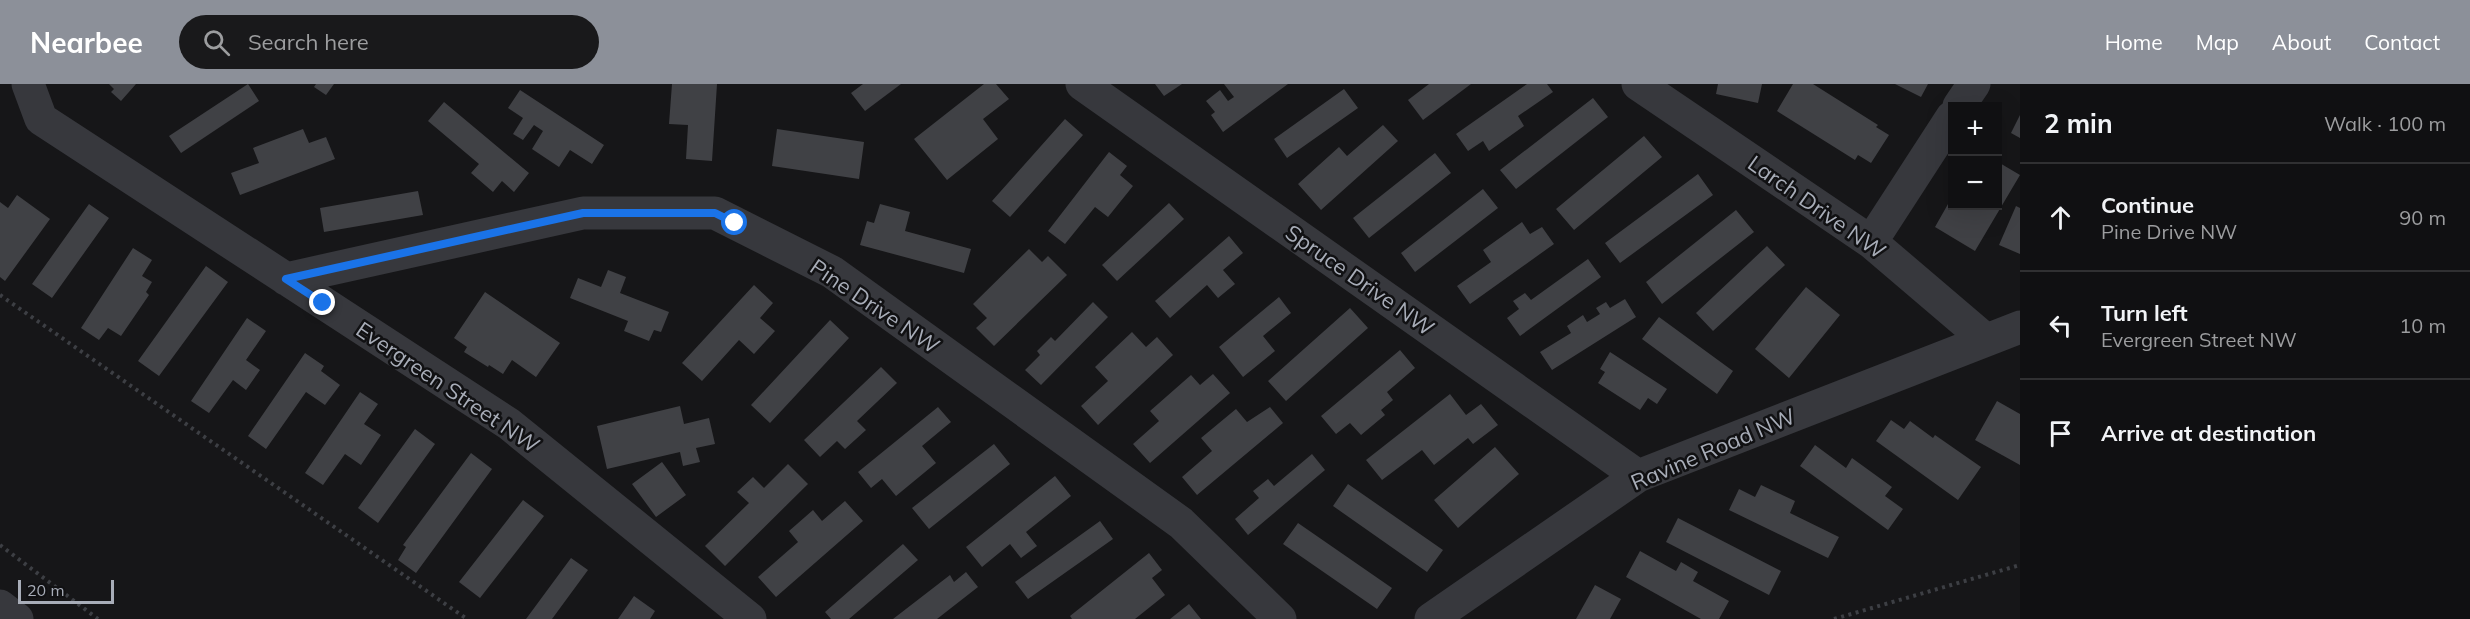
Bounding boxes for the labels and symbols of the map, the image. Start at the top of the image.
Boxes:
street label: Larch Drive NW [1742,149,1892,265]
route start [721,209,747,235]
street label: Spruce Drive NW [1280,218,1440,342]
street label: Pine Drive NW [805,252,945,360]
route end [309,289,335,315]
street label: Evergreen Street NW [351,315,545,459]
street label: Ravine Road NW [1626,402,1800,496]
scale bar [18,577,114,604]

